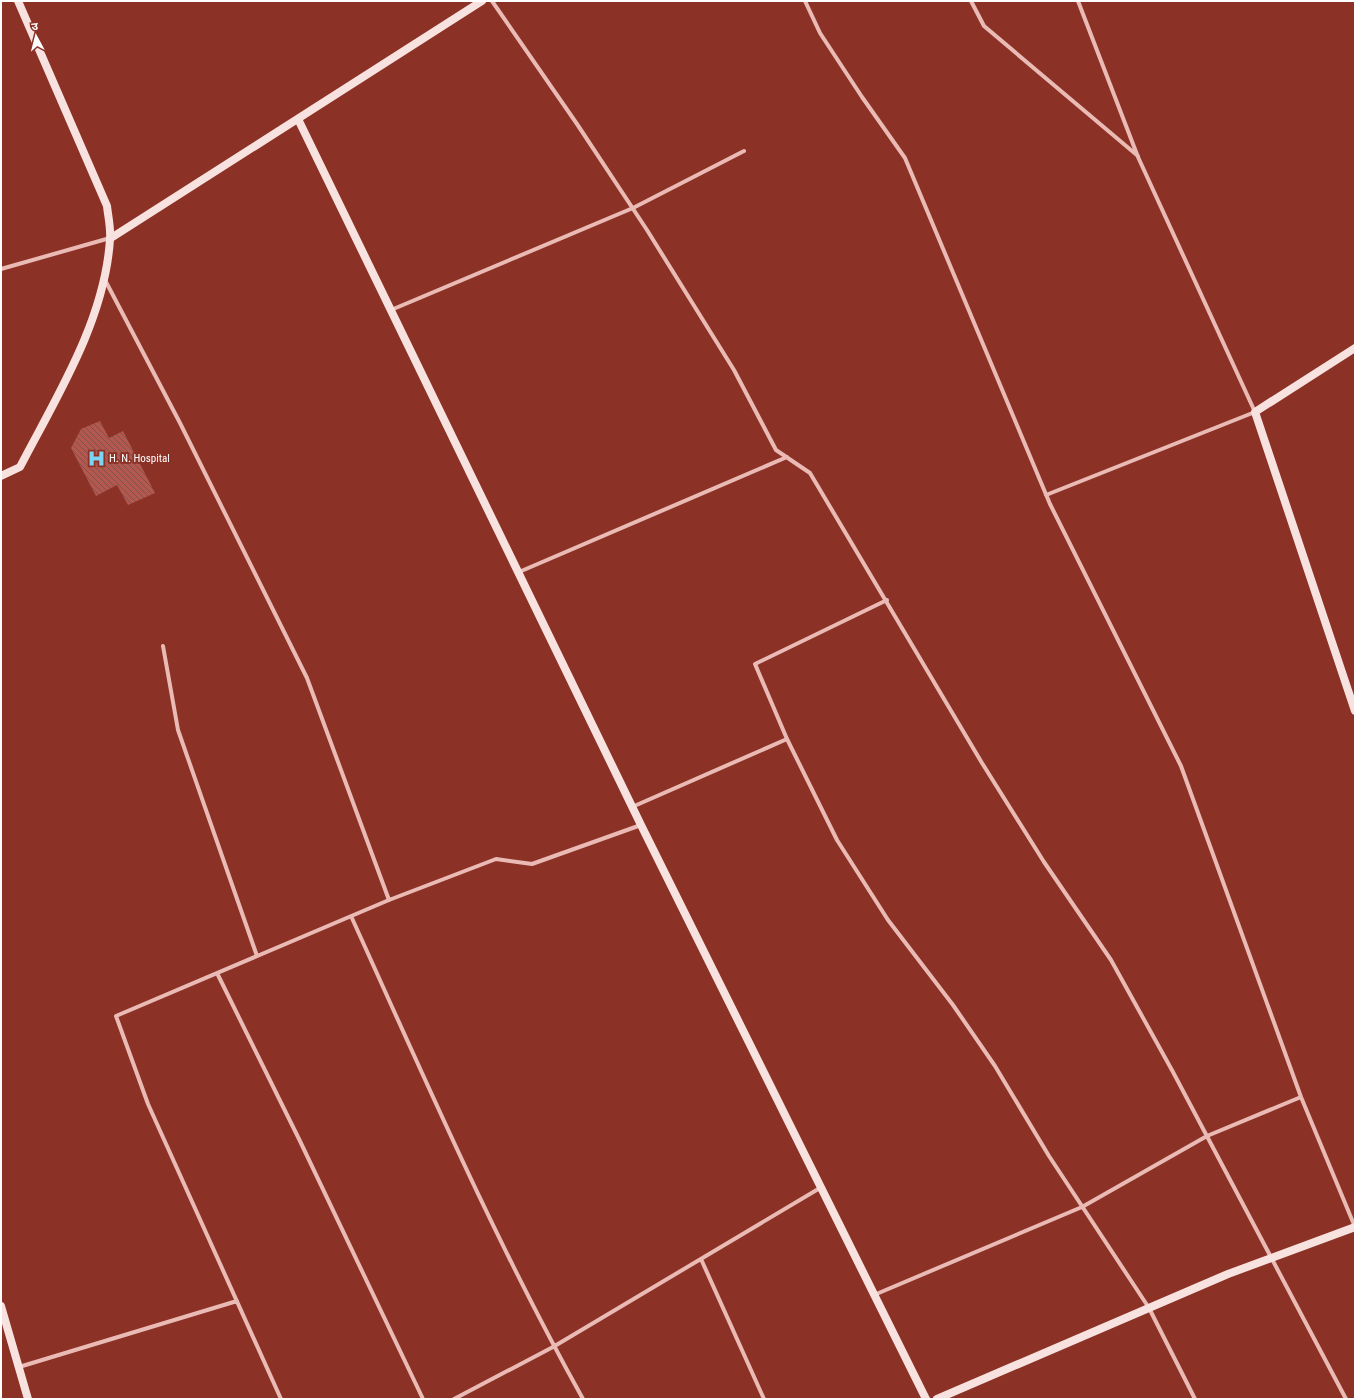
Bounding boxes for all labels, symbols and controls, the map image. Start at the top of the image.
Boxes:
north arrow [16,16,56,56]
text: उ [31,20,39,33]
hospital icon: H. N. Hospital [86,448,106,468]
place label: H. N. Hospital [109,452,170,465]

